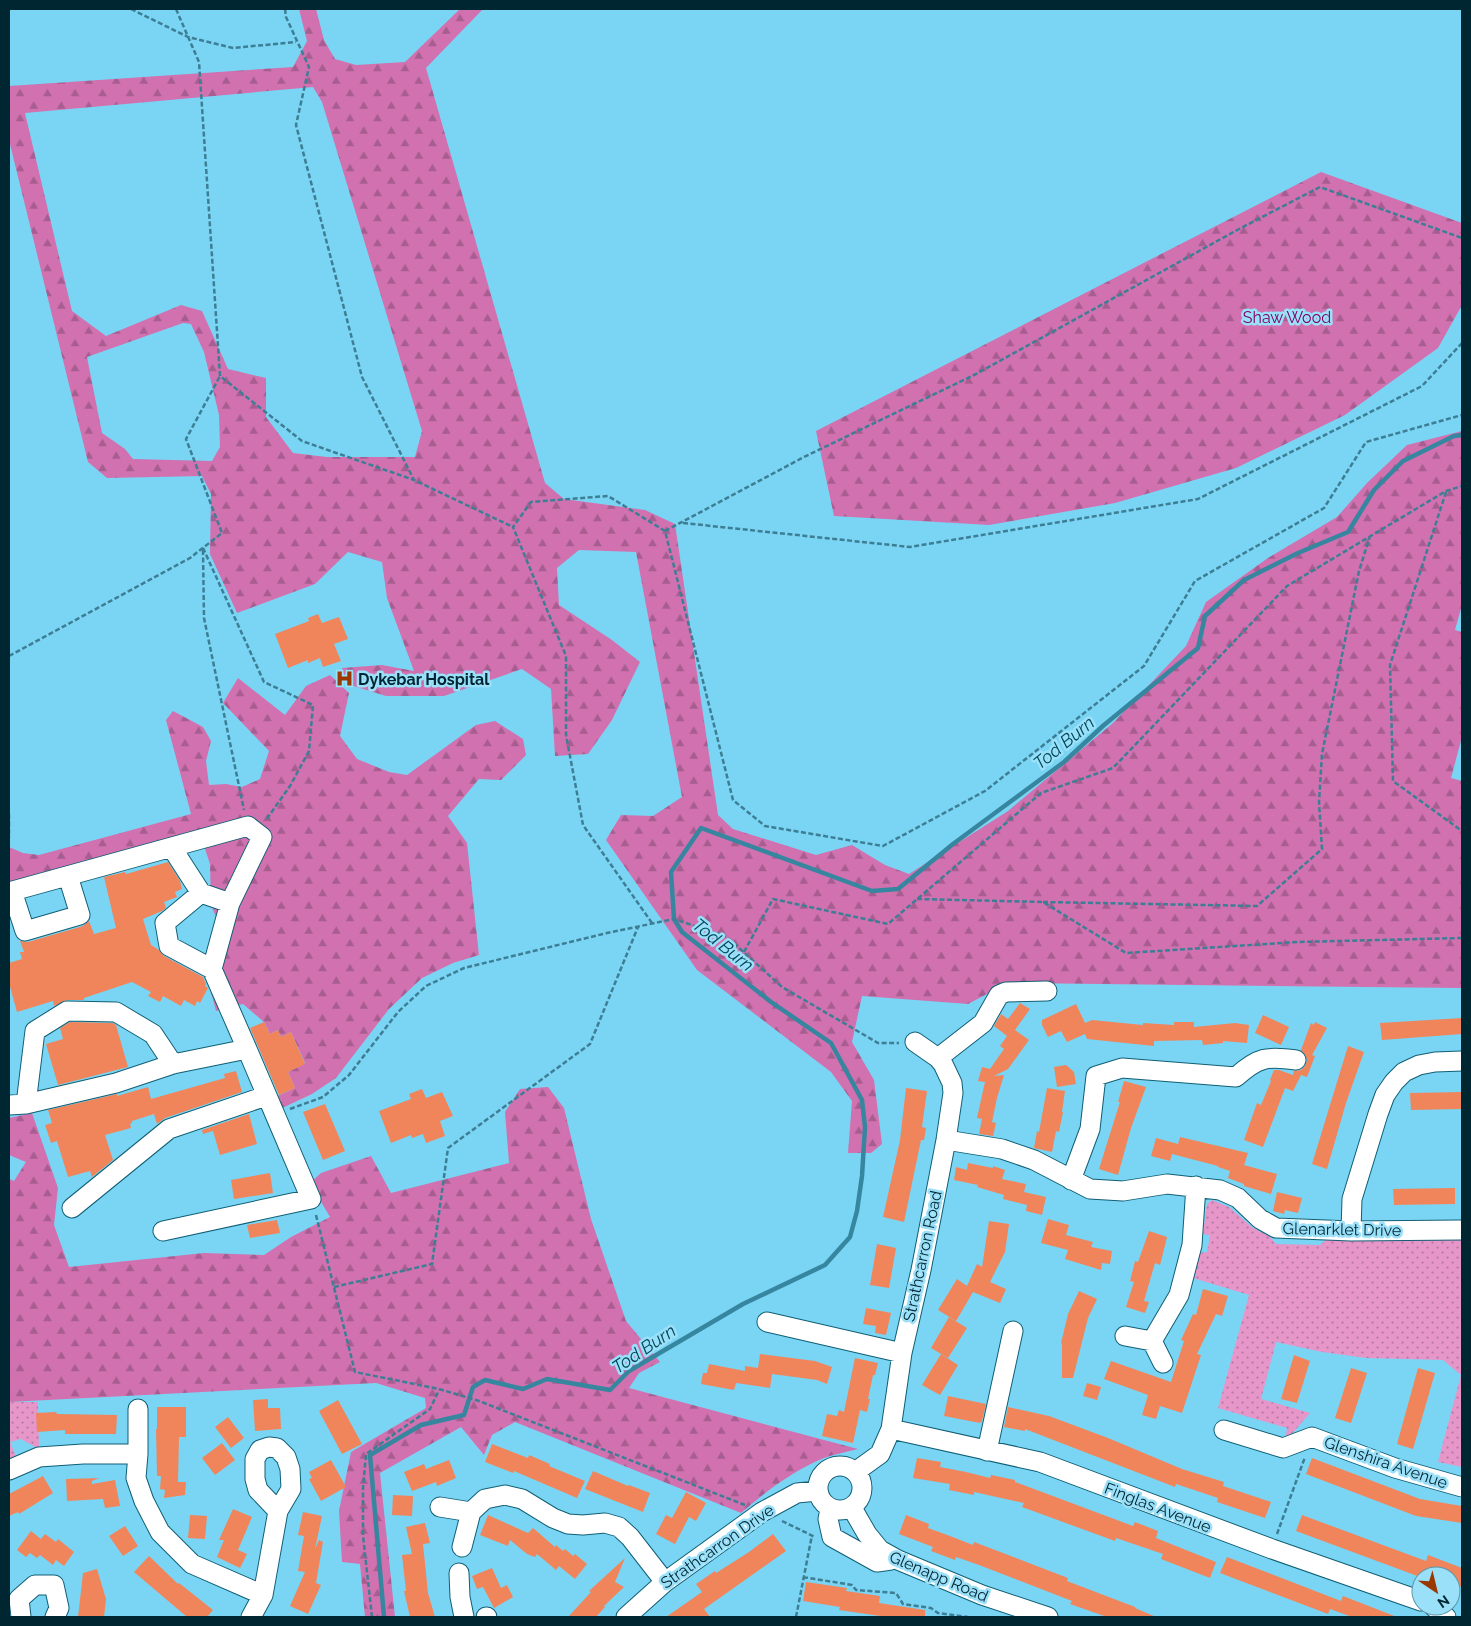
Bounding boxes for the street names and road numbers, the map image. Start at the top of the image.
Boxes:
street label: Strathcarron Road [899,1189,946,1323]
street label: Glenarklet Drive [1283,1219,1401,1240]
street label: Glenshira Avenue [1322,1432,1450,1492]
street label: Finglas Avenue [1102,1478,1214,1537]
street label: Strathcarron Drive [657,1500,777,1592]
street label: Glenapp Road [887,1547,991,1606]

